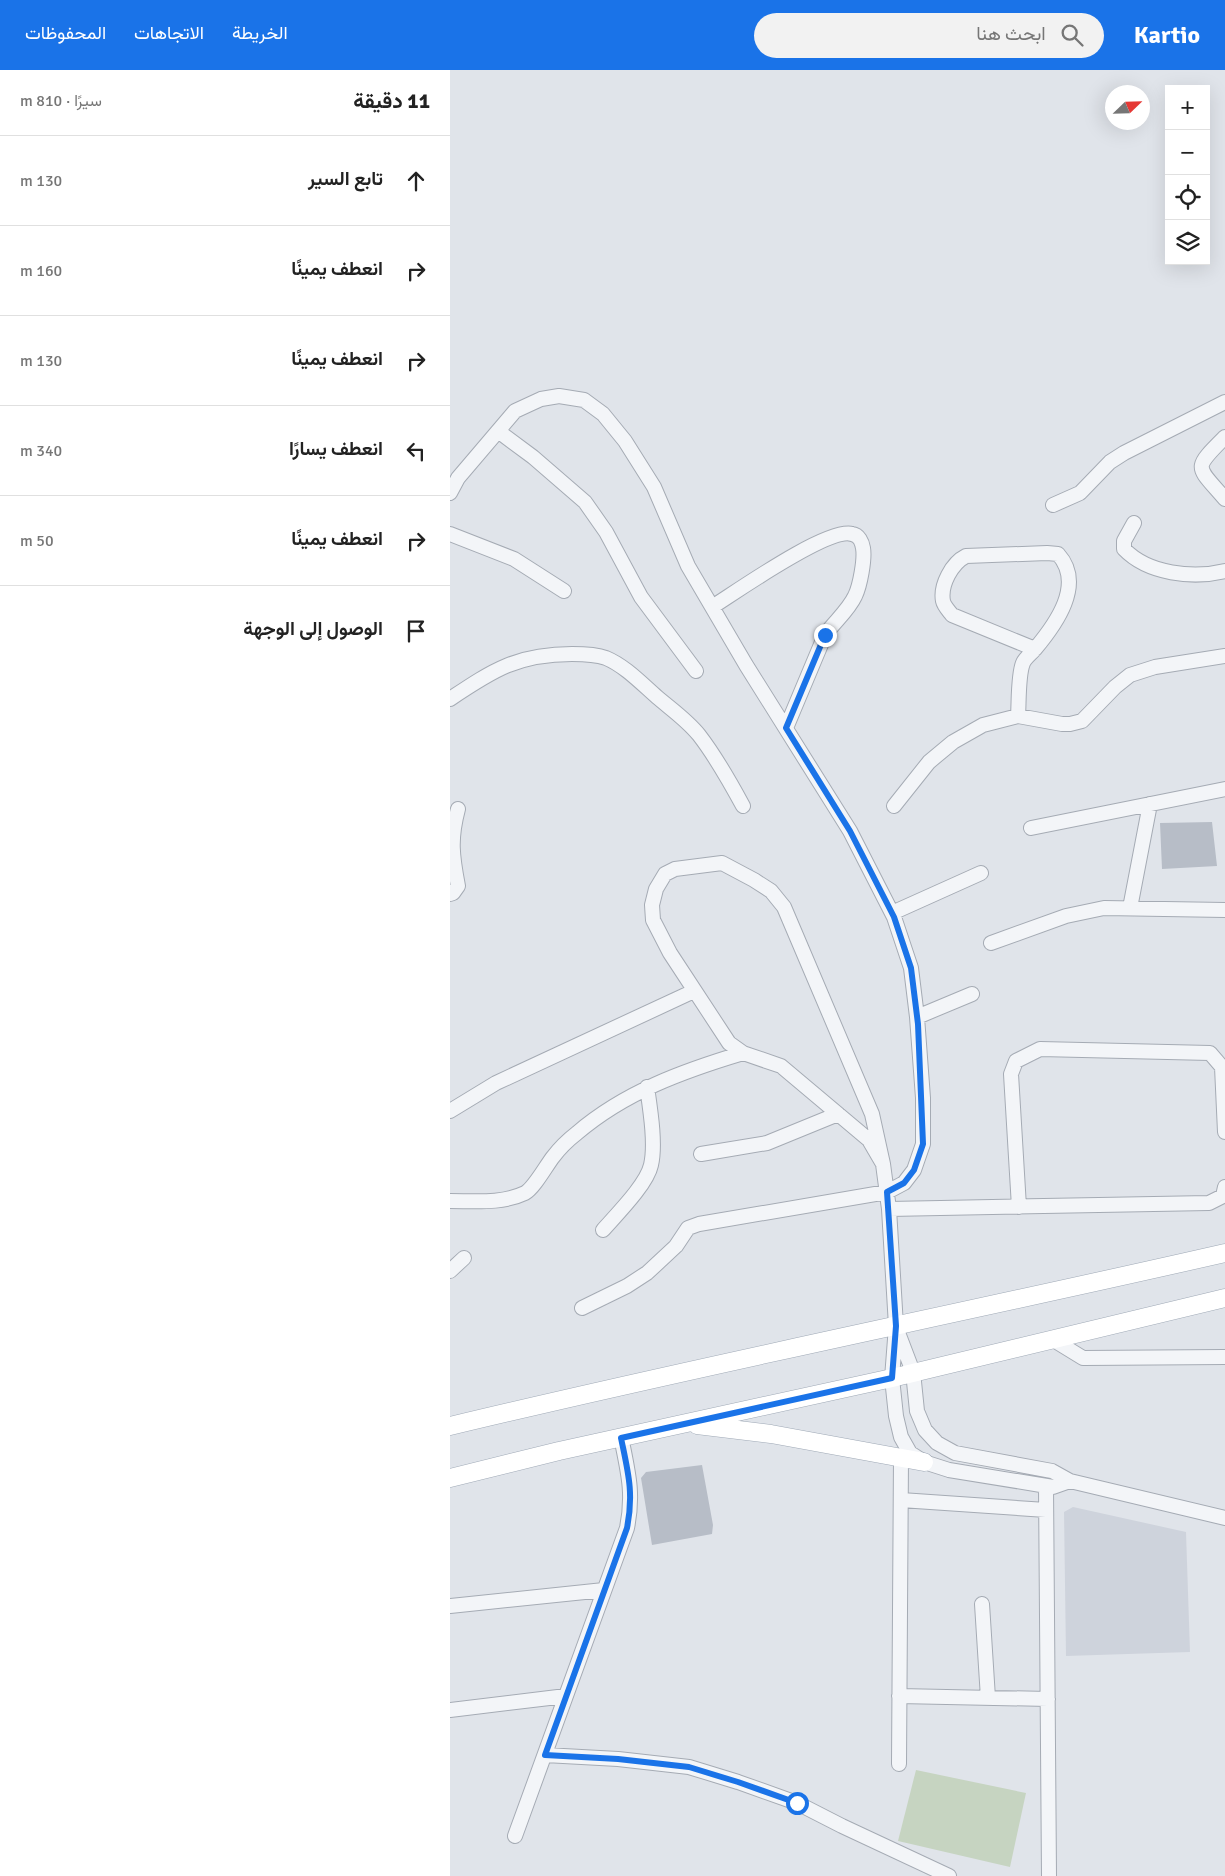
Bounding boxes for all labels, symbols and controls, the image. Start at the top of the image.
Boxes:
search box [754,13,1104,58]
text: Kartio [1134,20,1200,50]
icon: search [1058,21,1086,49]
text: المحفوظات [25,22,106,44]
text: الاتجاهات [134,22,204,44]
text: الخريطة [232,22,288,44]
text: ابحث هنا [976,22,1046,46]
north arrow [1105,85,1150,130]
map controls [1165,85,1210,265]
button: + [1165,85,1210,130]
text: 11 دقيقة [353,88,430,114]
text: سيرًا · 810 m [20,91,102,111]
button: − [1165,130,1210,175]
text: تابع السير [308,167,383,191]
icon: ahead [402,167,430,195]
text: 130 m [20,171,62,191]
button: locate [1165,175,1210,220]
button: layers [1165,220,1210,265]
text: انعطف يمينًا [291,257,383,281]
icon: right [402,257,430,285]
text: 160 m [20,261,62,281]
text: انعطف يمينًا [291,347,383,371]
icon: right [402,347,430,375]
text: 130 m [20,351,62,371]
text: انعطف يسارًا [289,437,383,461]
icon: left [402,437,430,465]
text: 340 m [20,441,62,461]
text: انعطف يمينًا [291,527,383,551]
icon: right [402,527,430,555]
text: 50 m [20,531,54,551]
text: الوصول إلى الوجهة [243,617,383,641]
icon: arrive [402,617,430,645]
route end [814,624,837,647]
route start [786,1792,809,1815]

